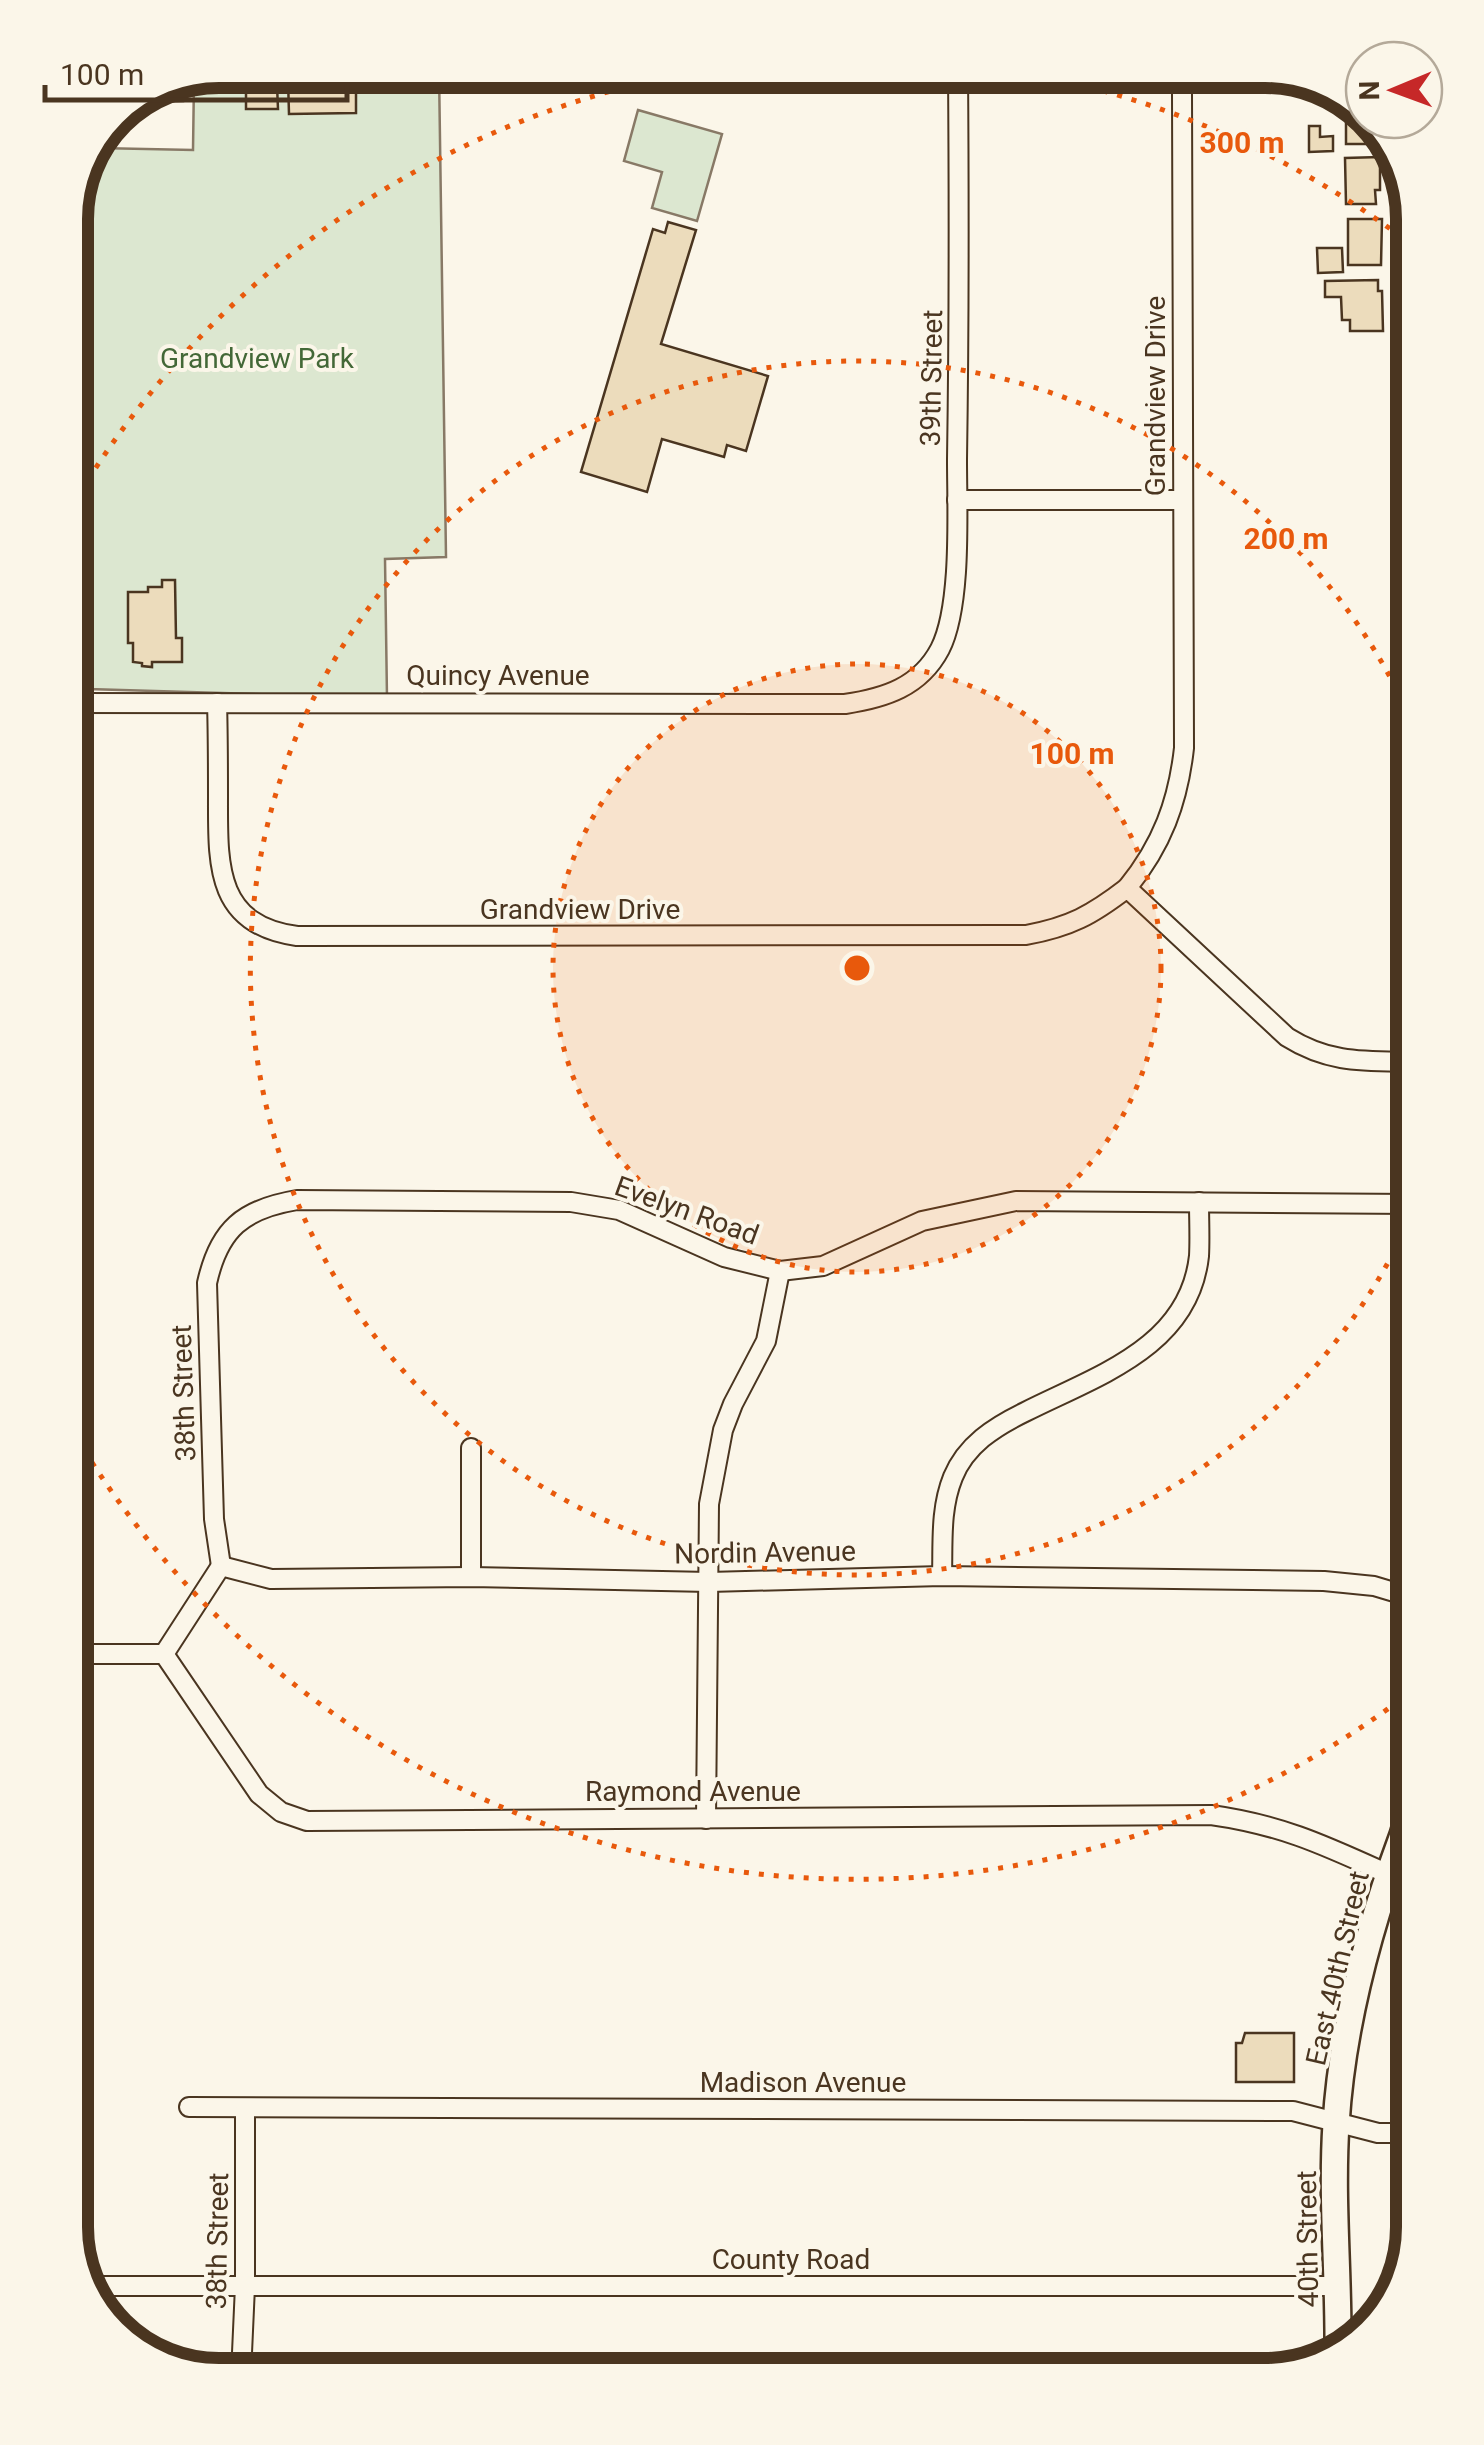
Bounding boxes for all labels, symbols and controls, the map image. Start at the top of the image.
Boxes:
scale bar [45,40,348,102]
north arrow [1344,40,1444,140]
text: 100 m [60,57,144,92]
text: N [1353,80,1386,101]
text: 300 m [1199,125,1285,160]
street label: Grandview Drive [1139,296,1172,496]
street label: 39th Street [914,309,949,447]
park label: Grandview Park [160,342,355,375]
text: 200 m [1243,521,1329,556]
street label: Quincy Avenue [406,659,590,692]
text: 100 m [1029,736,1115,771]
street label: Grandview Drive [480,893,680,926]
centre of rings [839,950,875,986]
street label: Evelyn Road [610,1169,763,1252]
street label: 38th Street [165,1324,202,1462]
street label: Nordin Avenue [674,1534,856,1571]
street label: Raymond Avenue [585,1775,801,1808]
street label: East 40th Street [1299,1868,1376,2069]
street label: Madison Avenue [700,2066,906,2099]
street label: 40th Street [1290,2170,1325,2308]
street label: 38th Street [200,2172,235,2310]
street label: County Road [712,2243,870,2276]

